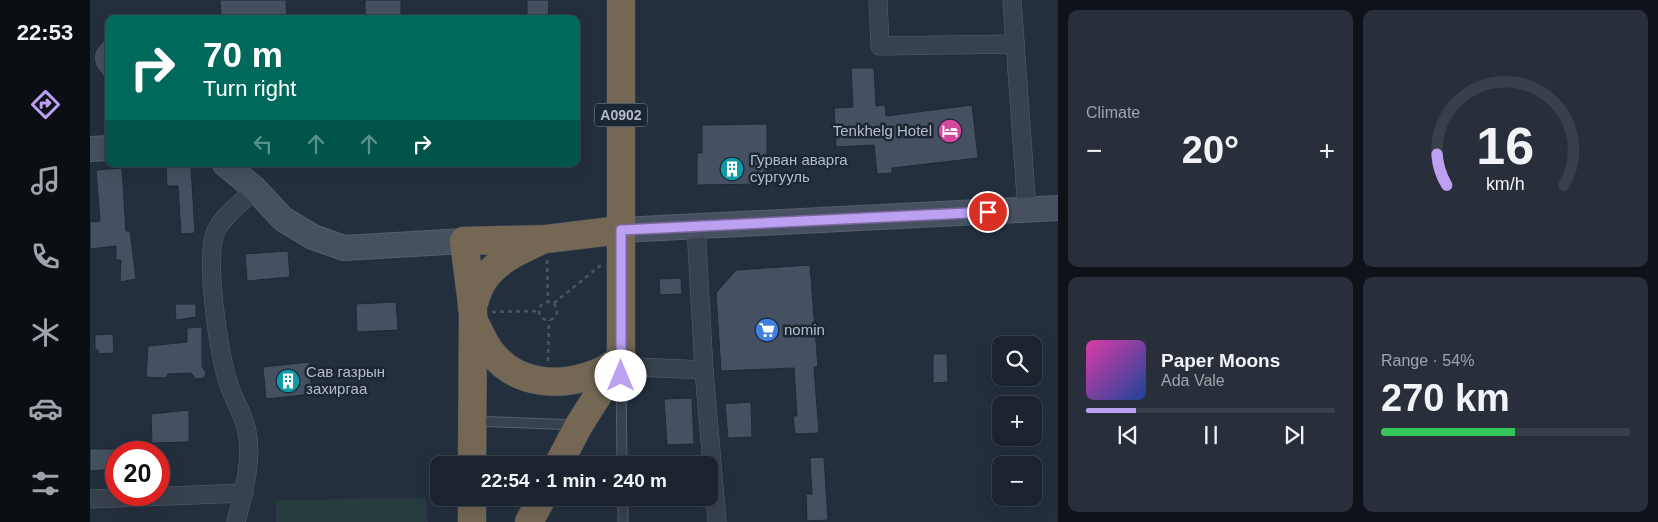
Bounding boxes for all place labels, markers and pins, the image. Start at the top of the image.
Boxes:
hotel icon: Tenkhelg Hotel [937,118,963,144]
place label: Tenkhelg Hotel [833,122,932,139]
place label: Гурван аварга сургууль [750,151,848,185]
building icon: Гурван аварга сургууль [719,156,745,182]
pin [967,191,1009,233]
supermarket icon: nomin [754,317,780,343]
place label: nomin [784,321,825,338]
place label: Сав газрын захиргаа [306,363,385,397]
building icon: Сав газрын захиргаа [275,368,301,394]

